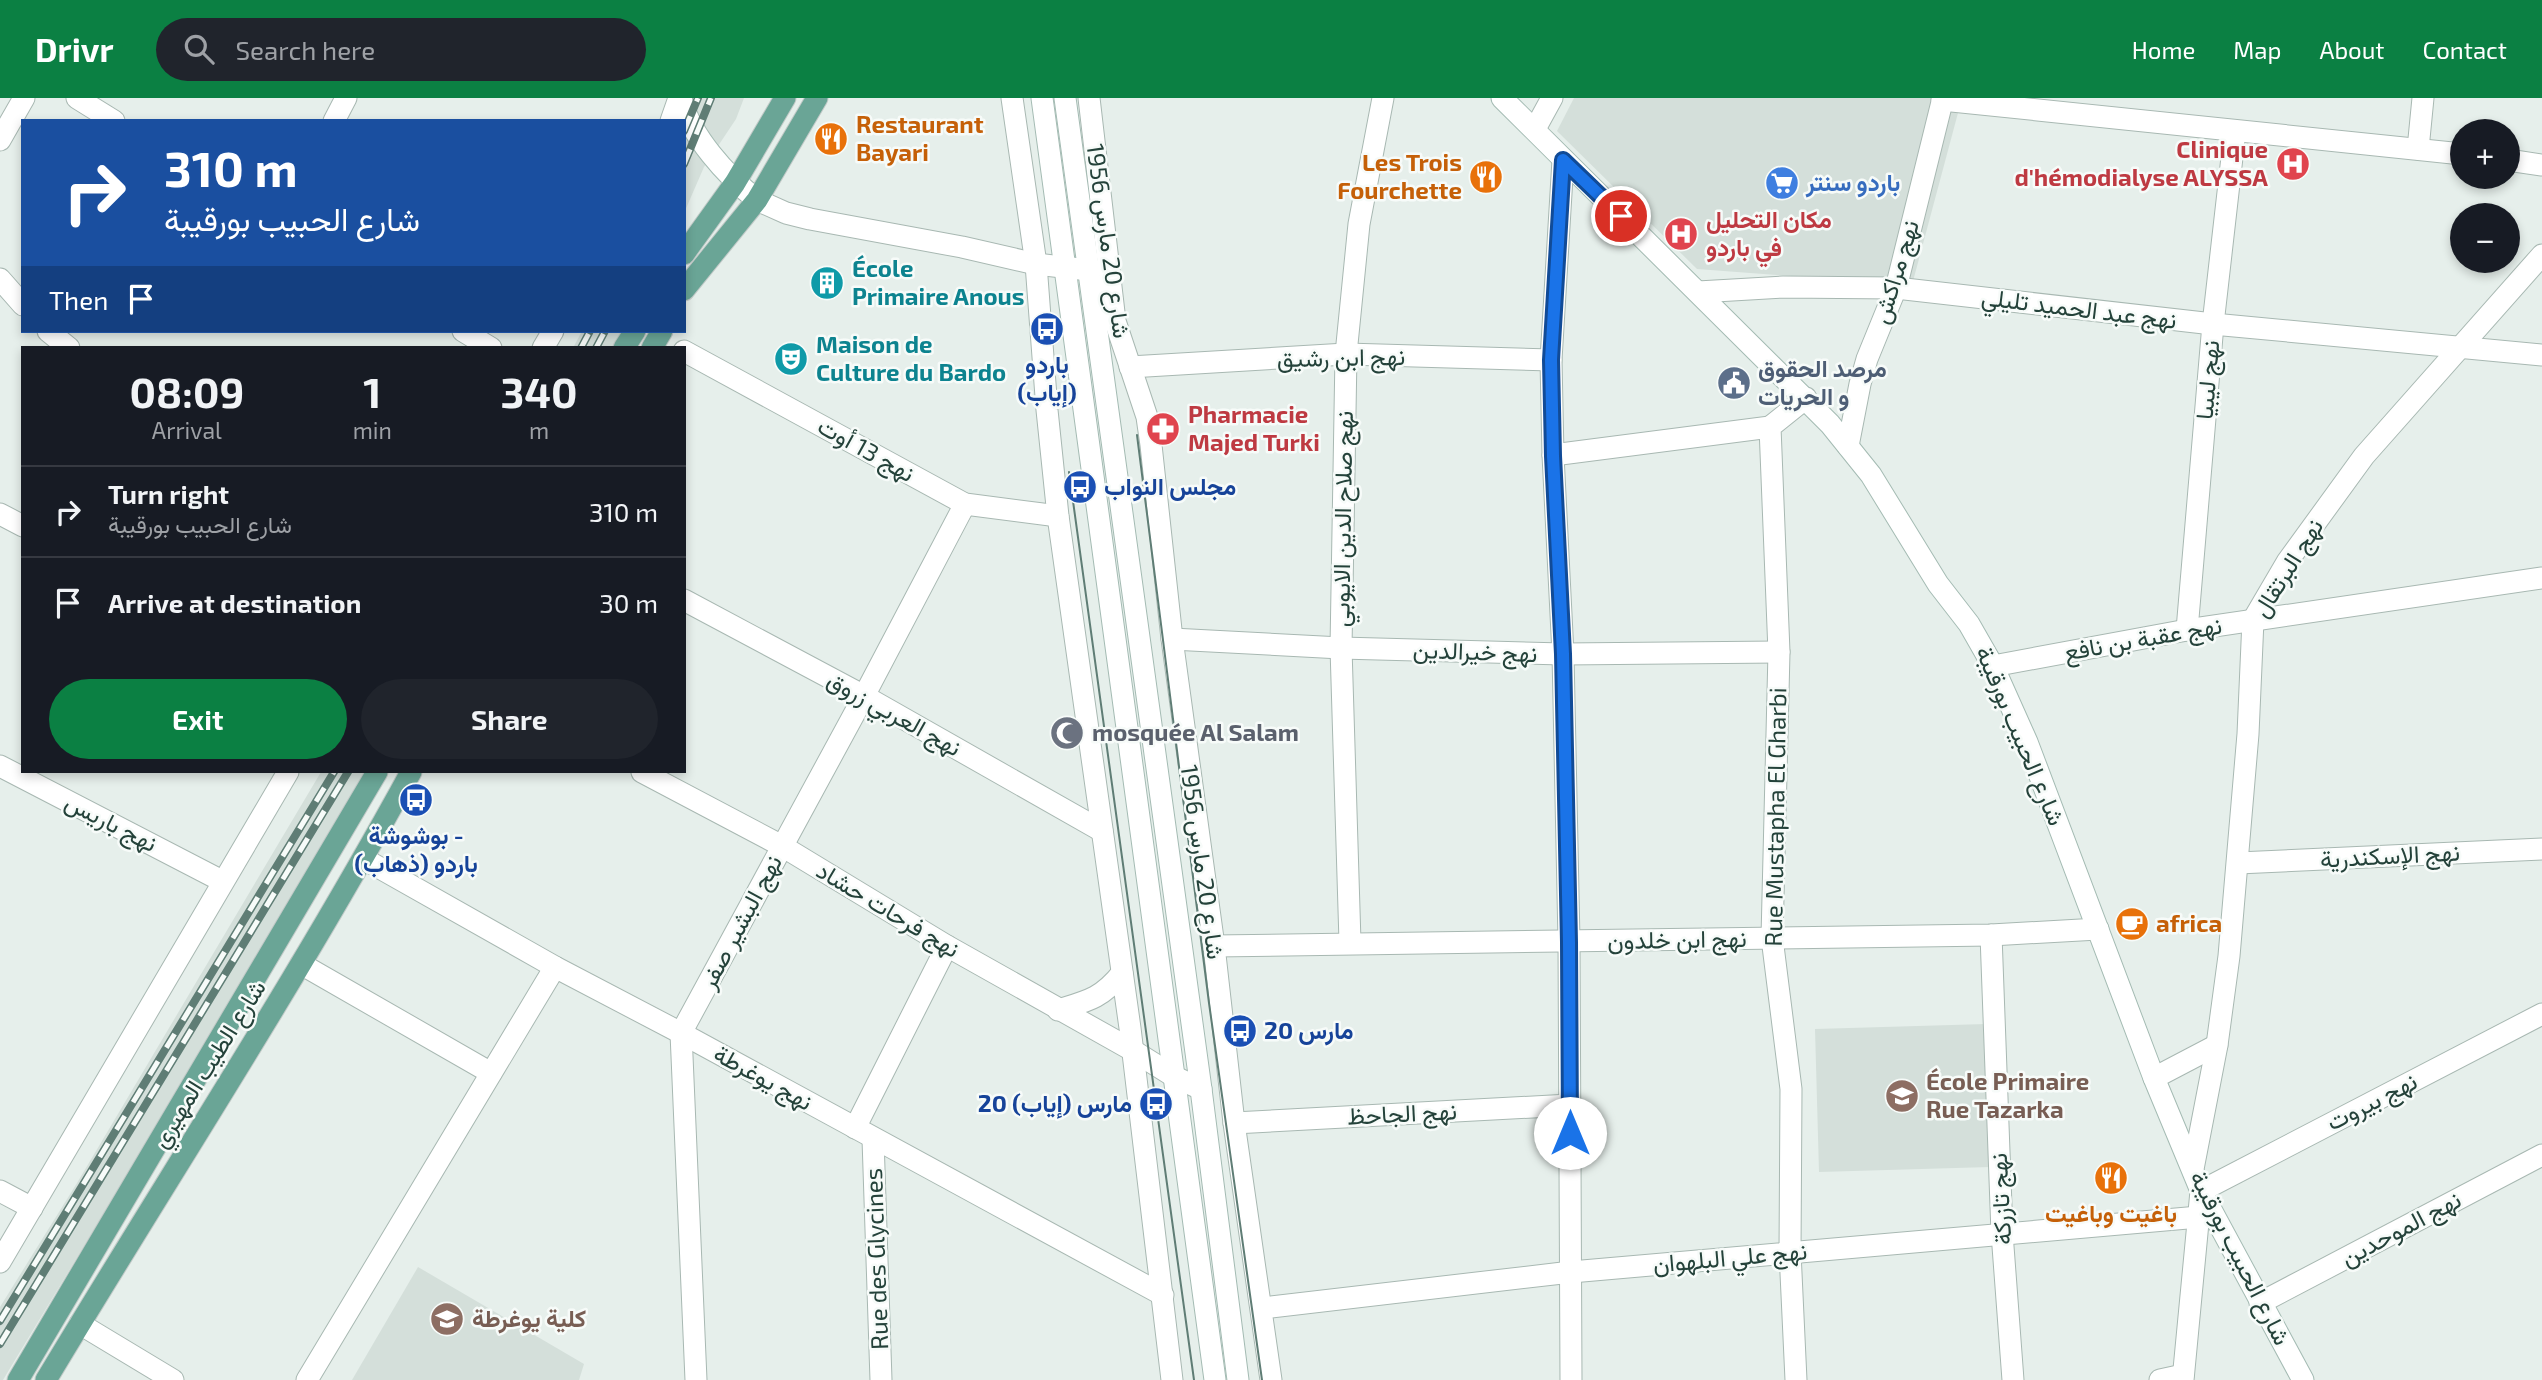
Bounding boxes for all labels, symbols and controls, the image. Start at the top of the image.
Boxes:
search box [156,18,646,81]
text: Drivr [35,29,114,69]
icon: search [180,30,218,68]
text: Search here [236,34,375,65]
text: Home [2132,35,2195,64]
text: Map [2233,35,2281,64]
text: About [2319,35,2385,64]
text: Contact [2423,35,2507,64]
place label: Restaurant Bayari [856,109,984,166]
map controls [2450,119,2520,273]
button: + [2450,119,2520,189]
restaurant icon: Restaurant Bayari [812,120,850,158]
place label: Clinique d'hémodialyse ALYSSA [2014,134,2268,191]
text: 310 m [164,138,298,197]
street label: شارع 20 مارس 1956 [1079,142,1137,340]
hospital icon: Clinique d'hémodialyse ALYSSA [2274,145,2312,183]
icon: right [49,147,140,238]
place label: Les Trois Fourchette [1337,147,1462,204]
restaurant icon: Les Trois Fourchette [1467,158,1505,196]
supermarket icon: باردو سنتر [1763,164,1801,202]
place label: باردو سنتر [1805,167,1900,198]
pin [1591,186,1651,246]
icon: arrive [1602,197,1640,235]
text: شارع الحبيب بورقيبة [164,199,420,237]
button: − [2450,203,2520,273]
place label: مكان التحليل في باردو [1706,204,1832,268]
hospital icon: مكان التحليل في باردو [1662,215,1700,253]
street label: نهج مراكش [1865,216,1928,328]
place label: École Primaire Anous [852,253,1025,310]
building icon: École Primaire Anous [808,264,846,302]
icon: arrive [122,280,160,318]
street label: نهج عبد الحميد تليلي [1979,281,2178,340]
text: Then [49,284,108,315]
bus stop icon: باردو (إياب) [1028,310,1066,348]
place label: Maison de Culture du Bardo [816,329,1006,386]
street label: نهج ليبيا [2189,339,2228,421]
theatre icon: Maison de Culture du Bardo [772,340,810,378]
street label: نهج ابن رشيق [1276,341,1406,376]
place label: باردو (إياب) [1017,349,1077,408]
place label: مرصد الحقوق و الحريات [1758,353,1887,412]
public building icon: مرصد الحقوق و الحريات [1715,364,1753,402]
text: 08:09 [129,366,244,416]
text: 1 [363,366,381,416]
text: 340 [500,366,578,416]
place label: Pharmacie Majed Turki [1188,399,1320,456]
street label: نهج 13 أوت [811,410,920,491]
pharmacy icon: Pharmacie Majed Turki [1144,410,1182,448]
street label: نهج صلاح الدين الايوبي [1325,411,1364,627]
text: Arrival [152,416,222,444]
text: min [353,416,392,444]
text: m [529,416,549,444]
bus stop icon: مجلس النواب [1061,468,1099,506]
place label: مجلس النواب [1104,471,1236,502]
text: Turn right [108,478,229,509]
icon: right [49,493,87,531]
text: 310 m [589,496,658,527]
text: شارع الحبيب بورقيبة [108,510,292,538]
street label: نهج البرتقال [2245,513,2332,624]
icon: arrive [49,584,87,622]
text: Arrive at destination [108,587,361,618]
text: 30 m [599,587,658,618]
street label: نهج عقبة بن نافع [2062,609,2224,670]
street label: نهج خيرالدين [1412,634,1538,671]
street label: شارع الحبيب بورقيبة [1968,641,2072,831]
street label: نهج العربي زروق [820,664,967,767]
button: Exit [49,679,347,759]
button: Share [361,679,658,759]
street label: Rue Mustapha El Gharbi [1758,687,1791,947]
mosque icon: mosquée Al Salam [1048,714,1086,752]
place label: mosquée Al Salam [1092,717,1299,746]
street label: شارع 20 مارس 1956 [1173,763,1231,961]
bus stop icon: بوشوشة - باردو (ذهاب) [397,781,435,819]
street label: نهج باريس [59,786,163,861]
place label: بوشوشة - باردو (ذهاب) [354,820,478,879]
street label: نهج الإسكندرية [2319,836,2461,877]
street label: نهج البشير صفر [692,850,791,996]
street label: نهج فرحات حشاد [810,855,966,966]
cafe icon: africa [2113,905,2151,943]
place label: africa [2156,908,2222,937]
street label: نهج ابن خلدون [1607,923,1747,958]
street label: شارع الطيب المهيري [144,974,276,1156]
bus stop icon: 20 مارس [1221,1012,1259,1050]
place label: 20 مارس [1264,1015,1354,1046]
street label: نهج يوغرطة [707,1038,818,1119]
place label: École Primaire Rue Tazarka [1926,1066,2089,1123]
street label: نهج بيروت [2321,1066,2423,1139]
school or university icon: École Primaire Rue Tazarka [1883,1077,1921,1115]
bus stop icon: 20 مارس (إياب) [1137,1085,1175,1123]
place label: 20 مارس (إياب) [978,1088,1132,1119]
street label: نهج الجاحظ [1346,1095,1458,1134]
position arrow [1533,1096,1607,1170]
street label: نهج تازركة [1983,1152,2020,1246]
restaurant icon: باغيت وباغيت [2092,1159,2130,1197]
street label: شارع الحبيب بورقيبة [2182,1165,2298,1351]
street label: Rue des Glycines [858,1168,893,1350]
street label: نهج الموحدين [2335,1184,2467,1275]
place label: باغيت وباغيت [2045,1198,2177,1229]
street label: نهج علي البلهوان [1652,1235,1809,1284]
school or university icon: كلية يوغرطة [428,1300,466,1338]
place label: كلية يوغرطة [472,1303,586,1334]

